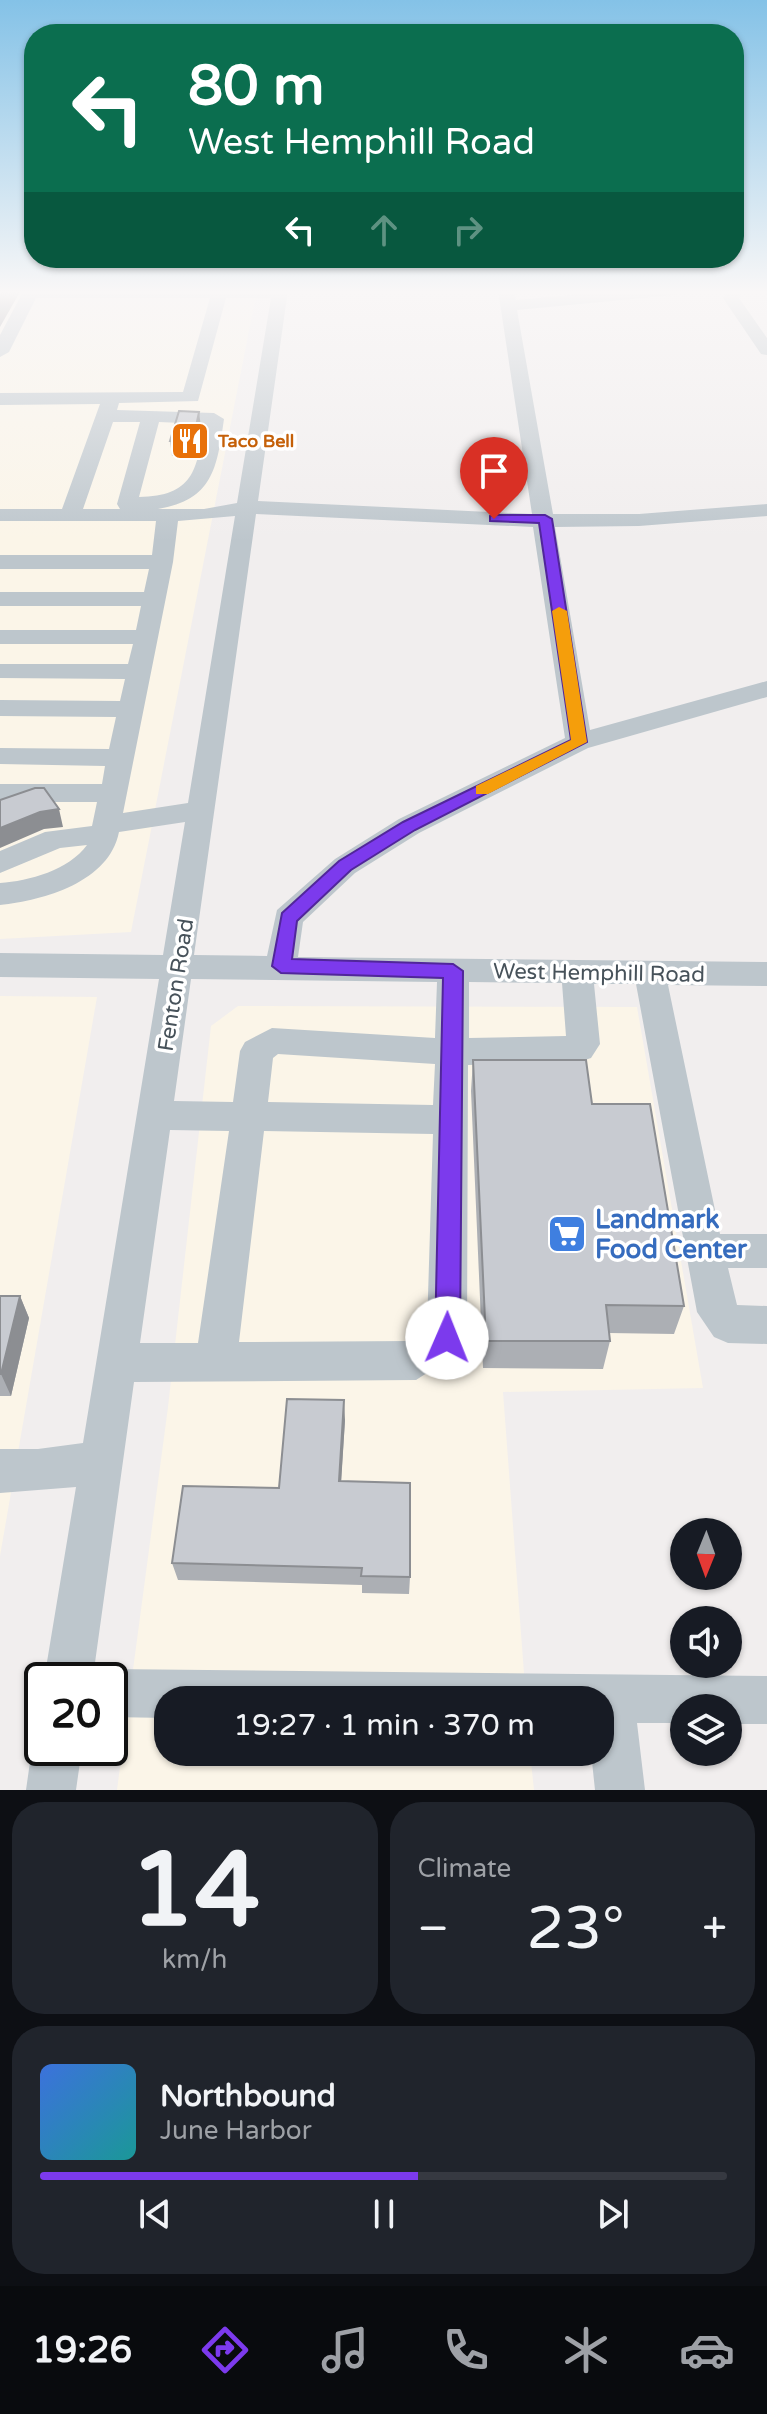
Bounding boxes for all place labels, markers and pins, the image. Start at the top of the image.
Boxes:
restaurant icon: Taco Bell [169,420,211,462]
place label: Taco Bell [217,430,294,452]
pin [460,437,528,519]
place label: Landmark Food Center [595,1204,748,1265]
supermarket icon: Landmark Food Center [546,1213,588,1255]

